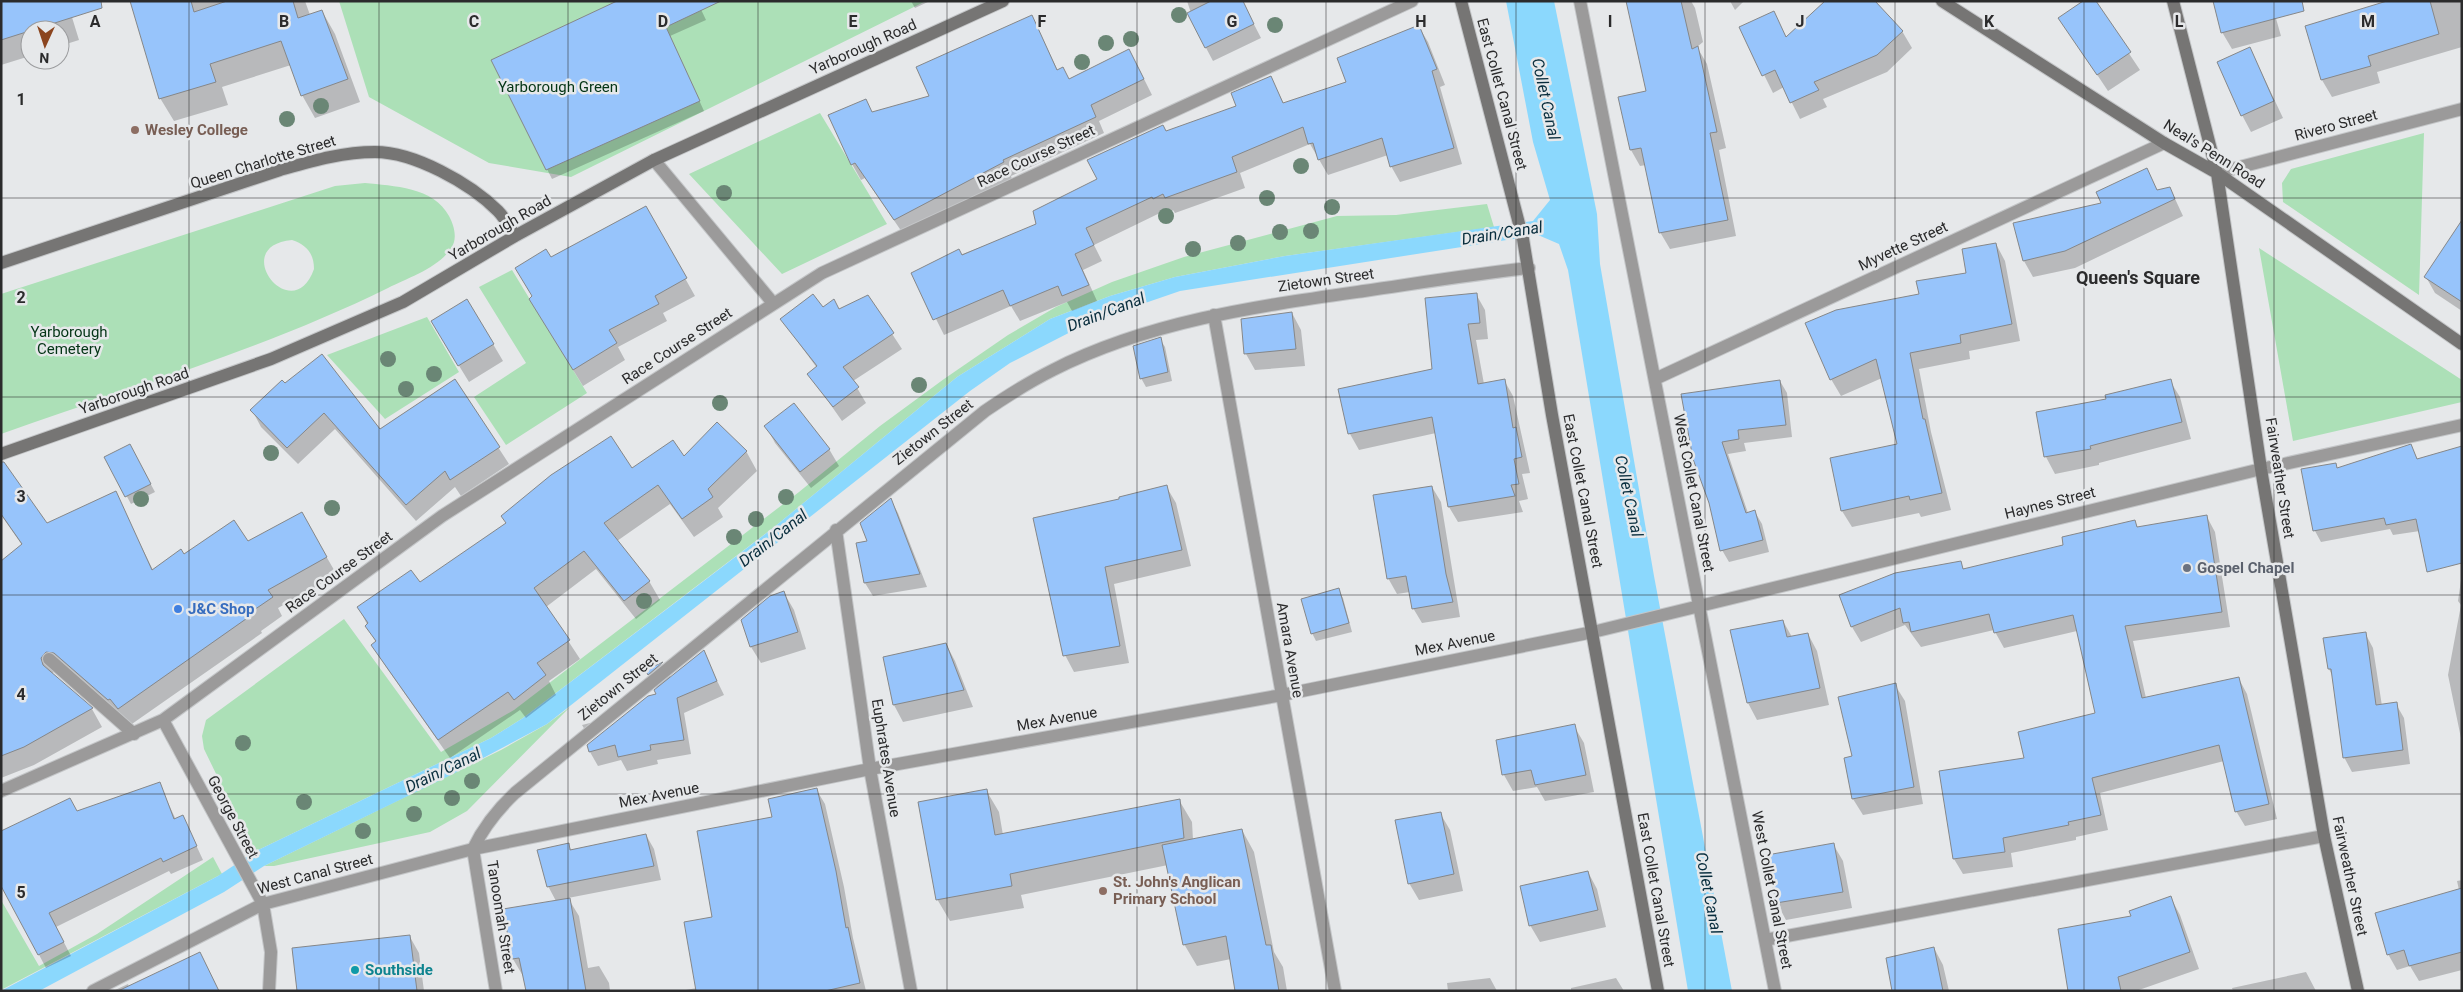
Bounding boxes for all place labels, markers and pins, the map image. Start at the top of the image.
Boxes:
place label: Wesley College [145,121,248,139]
marker: Wesley College [129,124,141,136]
place label: Gospel Chapel [2197,559,2294,577]
marker: Gospel Chapel [2181,562,2193,574]
place label: J&C Shop [188,600,254,618]
marker: J&C Shop [172,603,184,615]
place label: St. John's Anglican Primary School [1113,873,1241,908]
marker: St. John's Anglican Primary School [1097,885,1109,897]
place label: Southside [365,961,433,979]
marker: Southside [349,964,361,976]

